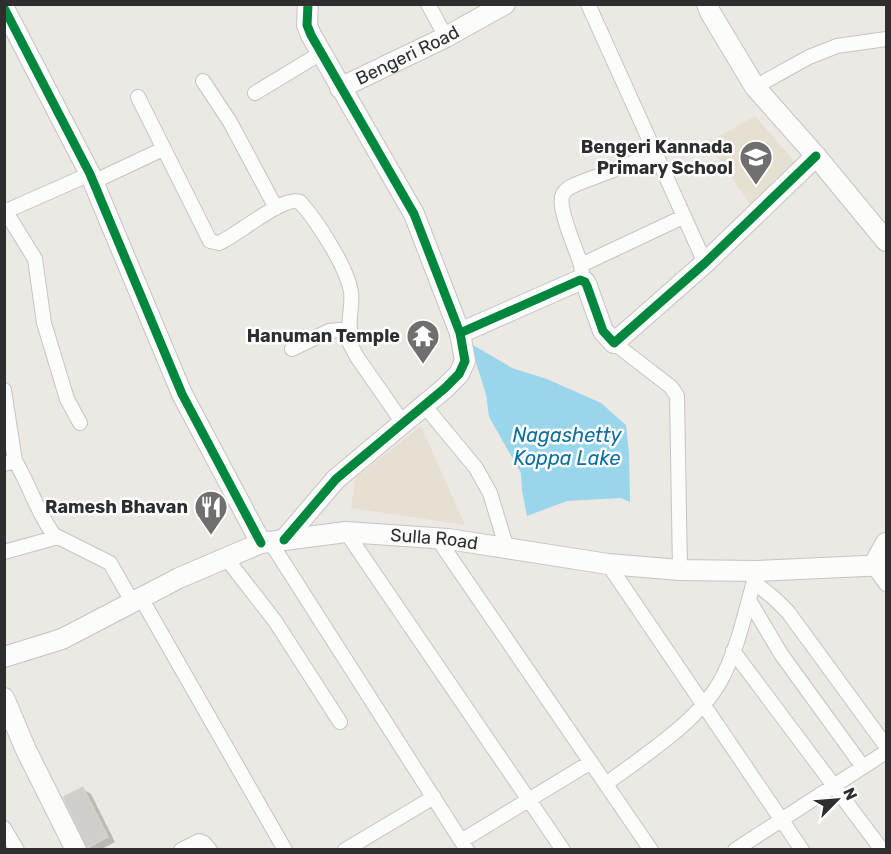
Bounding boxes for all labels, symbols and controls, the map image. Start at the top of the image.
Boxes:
street label: Bengeri Road [352,21,463,90]
place label: Bengeri Kannada Primary School [581,136,733,179]
school or university icon: Bengeri Kannada Primary School [738,139,774,186]
temple icon: Hanuman Temple [405,318,441,365]
place label: Hanuman Temple [247,325,400,347]
water label: Nagashetty Koppa Lake [512,423,622,470]
restaurant icon: Ramesh Bhavan [193,489,229,536]
place label: Ramesh Bhavan [45,496,188,518]
street label: Sulla Road [390,524,479,555]
north arrow [807,770,867,830]
text: N [839,785,861,803]

